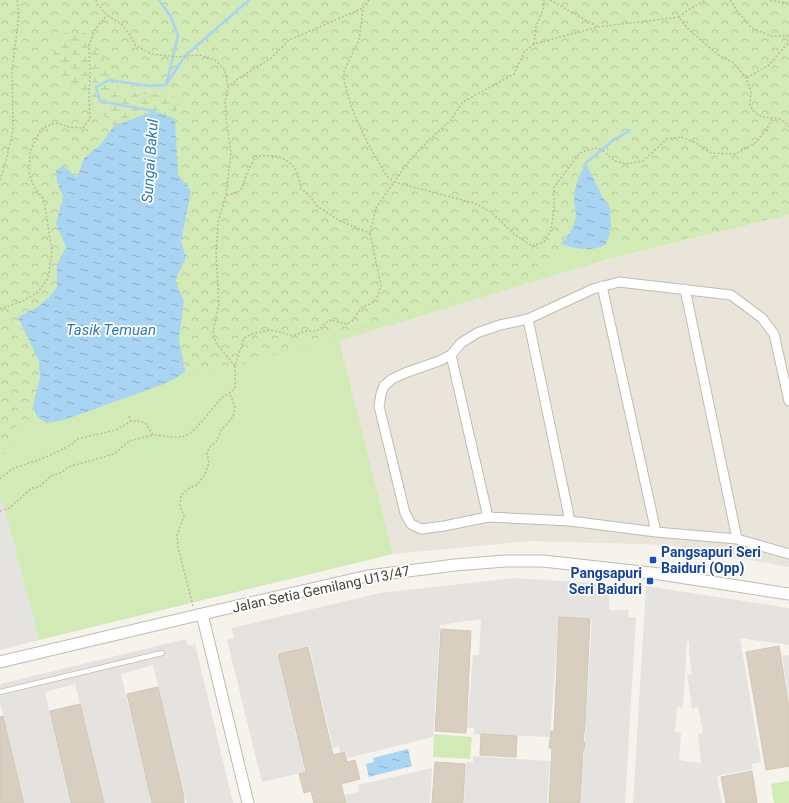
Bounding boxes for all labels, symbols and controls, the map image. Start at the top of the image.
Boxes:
water label: Sungai Bakul [138,118,162,203]
water label: Tasik Temuan [66,321,156,339]
place label: Pangsapuri Seri Baiduri (Opp) [661,544,761,577]
marker: Pangsapuri Seri Baiduri (Opp) [648,555,658,565]
street label: Jalan Setia Gemilang U13/47 [231,562,412,616]
place label: Pangsapuri Seri Baiduri [569,565,642,597]
marker: Pangsapuri Seri Baiduri [645,576,655,586]

